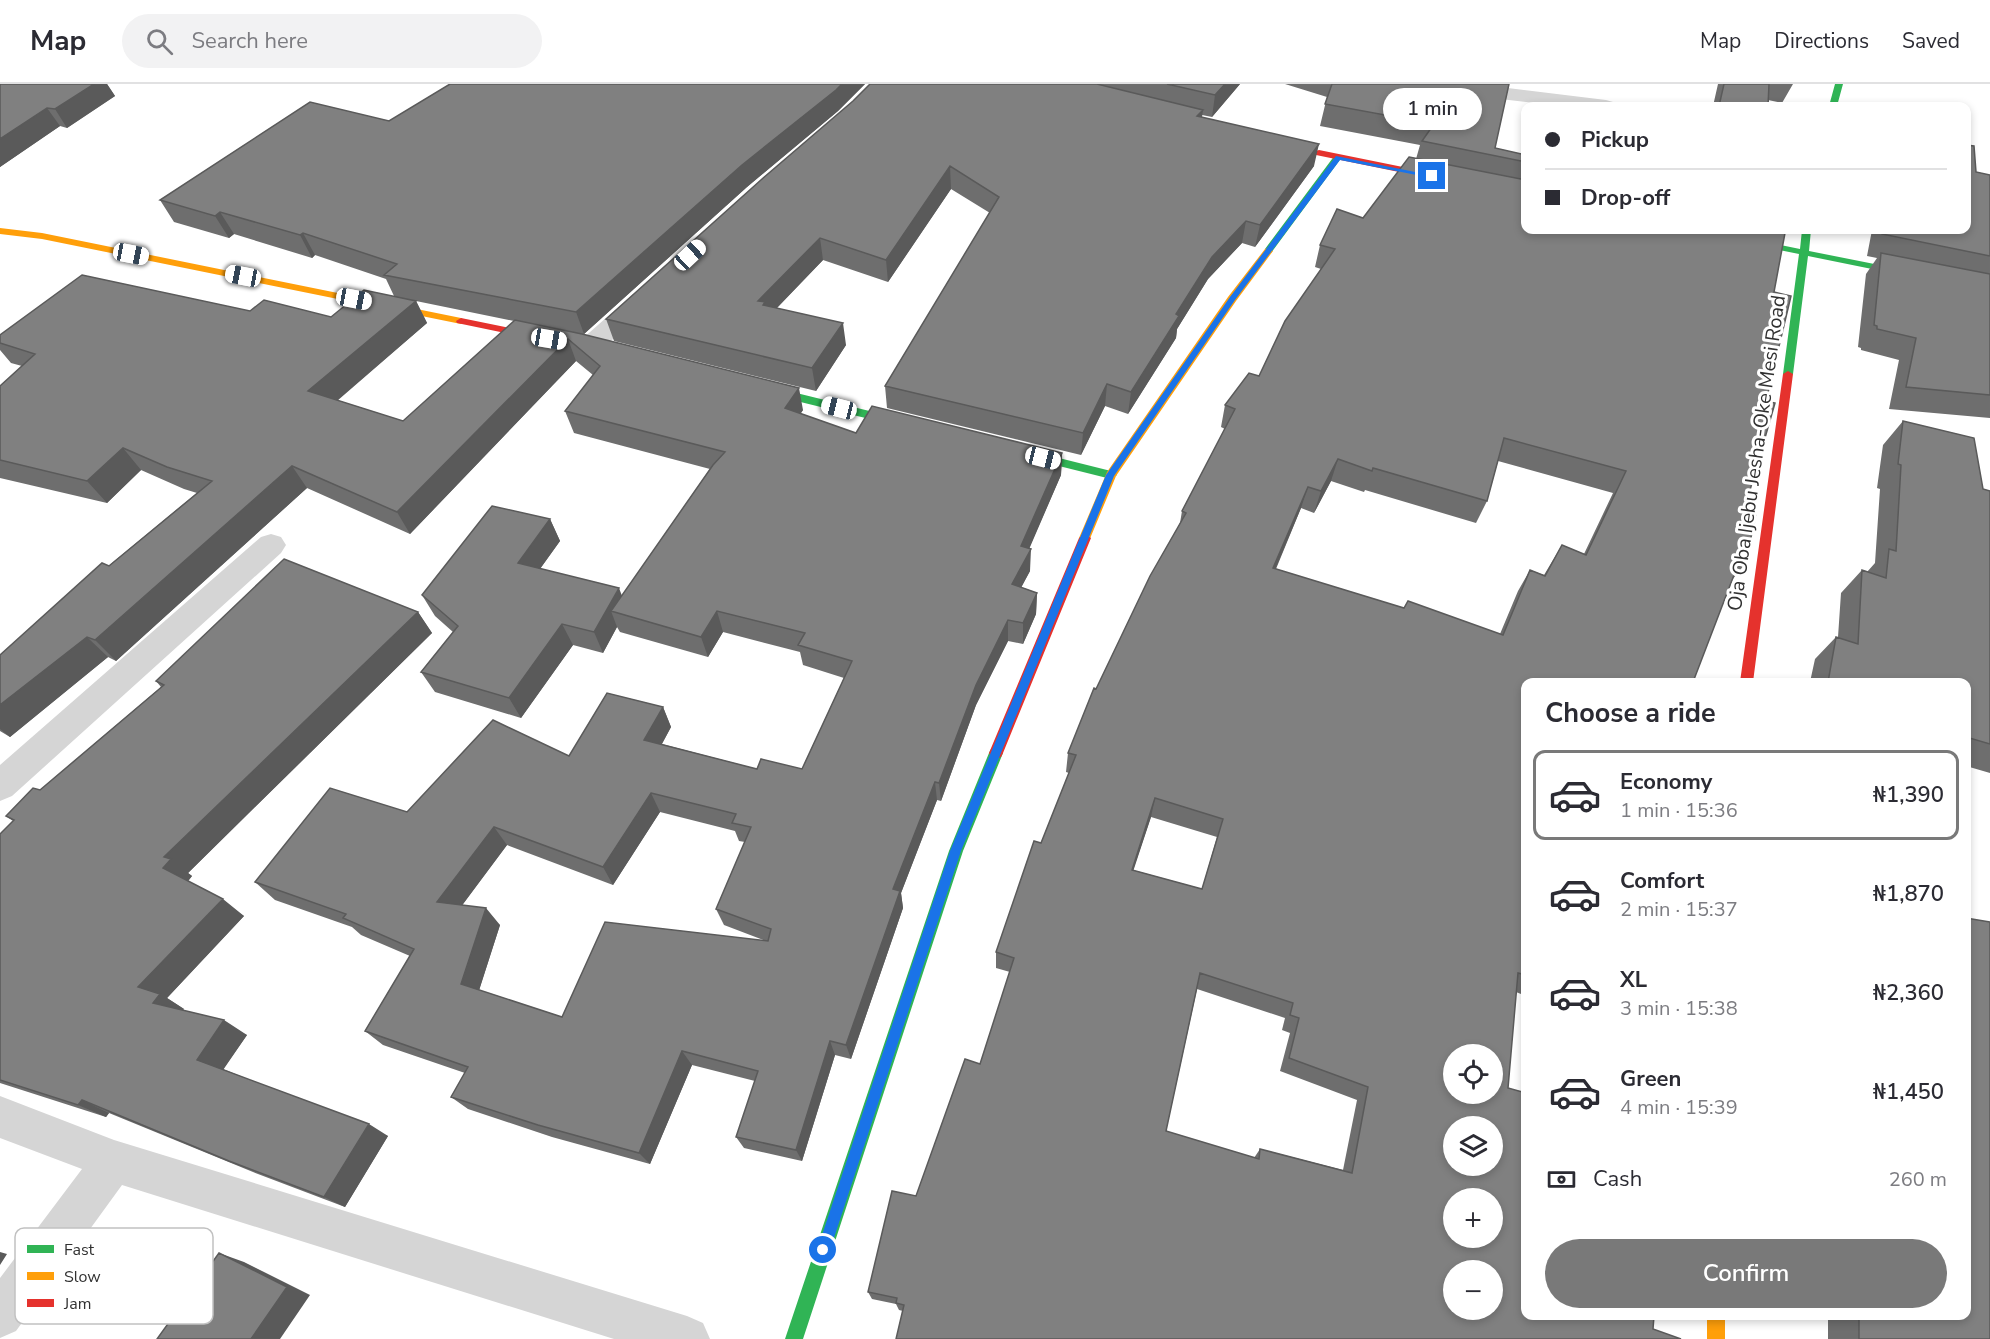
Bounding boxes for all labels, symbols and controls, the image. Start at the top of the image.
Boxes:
search box [122,14,542,68]
text: Map [30,22,86,60]
icon: search [143,25,176,58]
text: Search here [191,26,308,56]
text: Map [1700,27,1741,55]
text: Directions [1774,27,1869,55]
text: Saved [1902,27,1960,55]
callout: 1 min [1382,89,1482,131]
text: 1 min [1407,95,1458,122]
text: Pickup [1581,125,1649,155]
route end [1418,162,1445,189]
text: Drop-off [1581,183,1670,213]
car [671,236,709,274]
car [112,242,150,266]
car [224,264,262,288]
car [335,287,373,311]
street label: Oja Oba Ijebu Jesha-Oke Mesi Road [1721,293,1792,613]
car [530,327,568,351]
car [819,395,859,421]
car [1023,445,1063,471]
text: Choose a ride [1545,695,1716,732]
text: Economy [1620,767,1712,797]
icon: car [1548,768,1602,822]
text: ₦1,390 [1873,780,1944,810]
text: 1 min · 15:36 [1620,797,1738,824]
text: Comfort [1620,866,1704,896]
icon: car [1548,867,1602,921]
text: ₦1,870 [1873,879,1944,909]
text: 2 min · 15:37 [1620,896,1738,923]
text: XL [1620,965,1647,995]
icon: car [1548,966,1602,1020]
text: ₦2,360 [1873,978,1944,1008]
text: 3 min · 15:38 [1620,995,1738,1022]
map controls [1443,1044,1503,1320]
button: locate [1443,1044,1503,1104]
text: Green [1620,1064,1681,1094]
icon: car [1548,1065,1602,1119]
text: ₦1,450 [1873,1077,1944,1107]
text: 4 min · 15:39 [1620,1094,1738,1121]
button: layers [1443,1116,1503,1176]
icon: cash [1545,1163,1578,1196]
text: Cash [1593,1164,1642,1194]
text: 260 m [1889,1166,1947,1193]
button: + [1443,1188,1503,1248]
legend [15,1228,213,1324]
route start [809,1236,836,1263]
text: Fast [64,1239,95,1261]
button: Confirm [1545,1239,1947,1308]
button: − [1443,1260,1503,1320]
text: Slow [64,1266,101,1288]
text: Jam [63,1293,91,1315]

